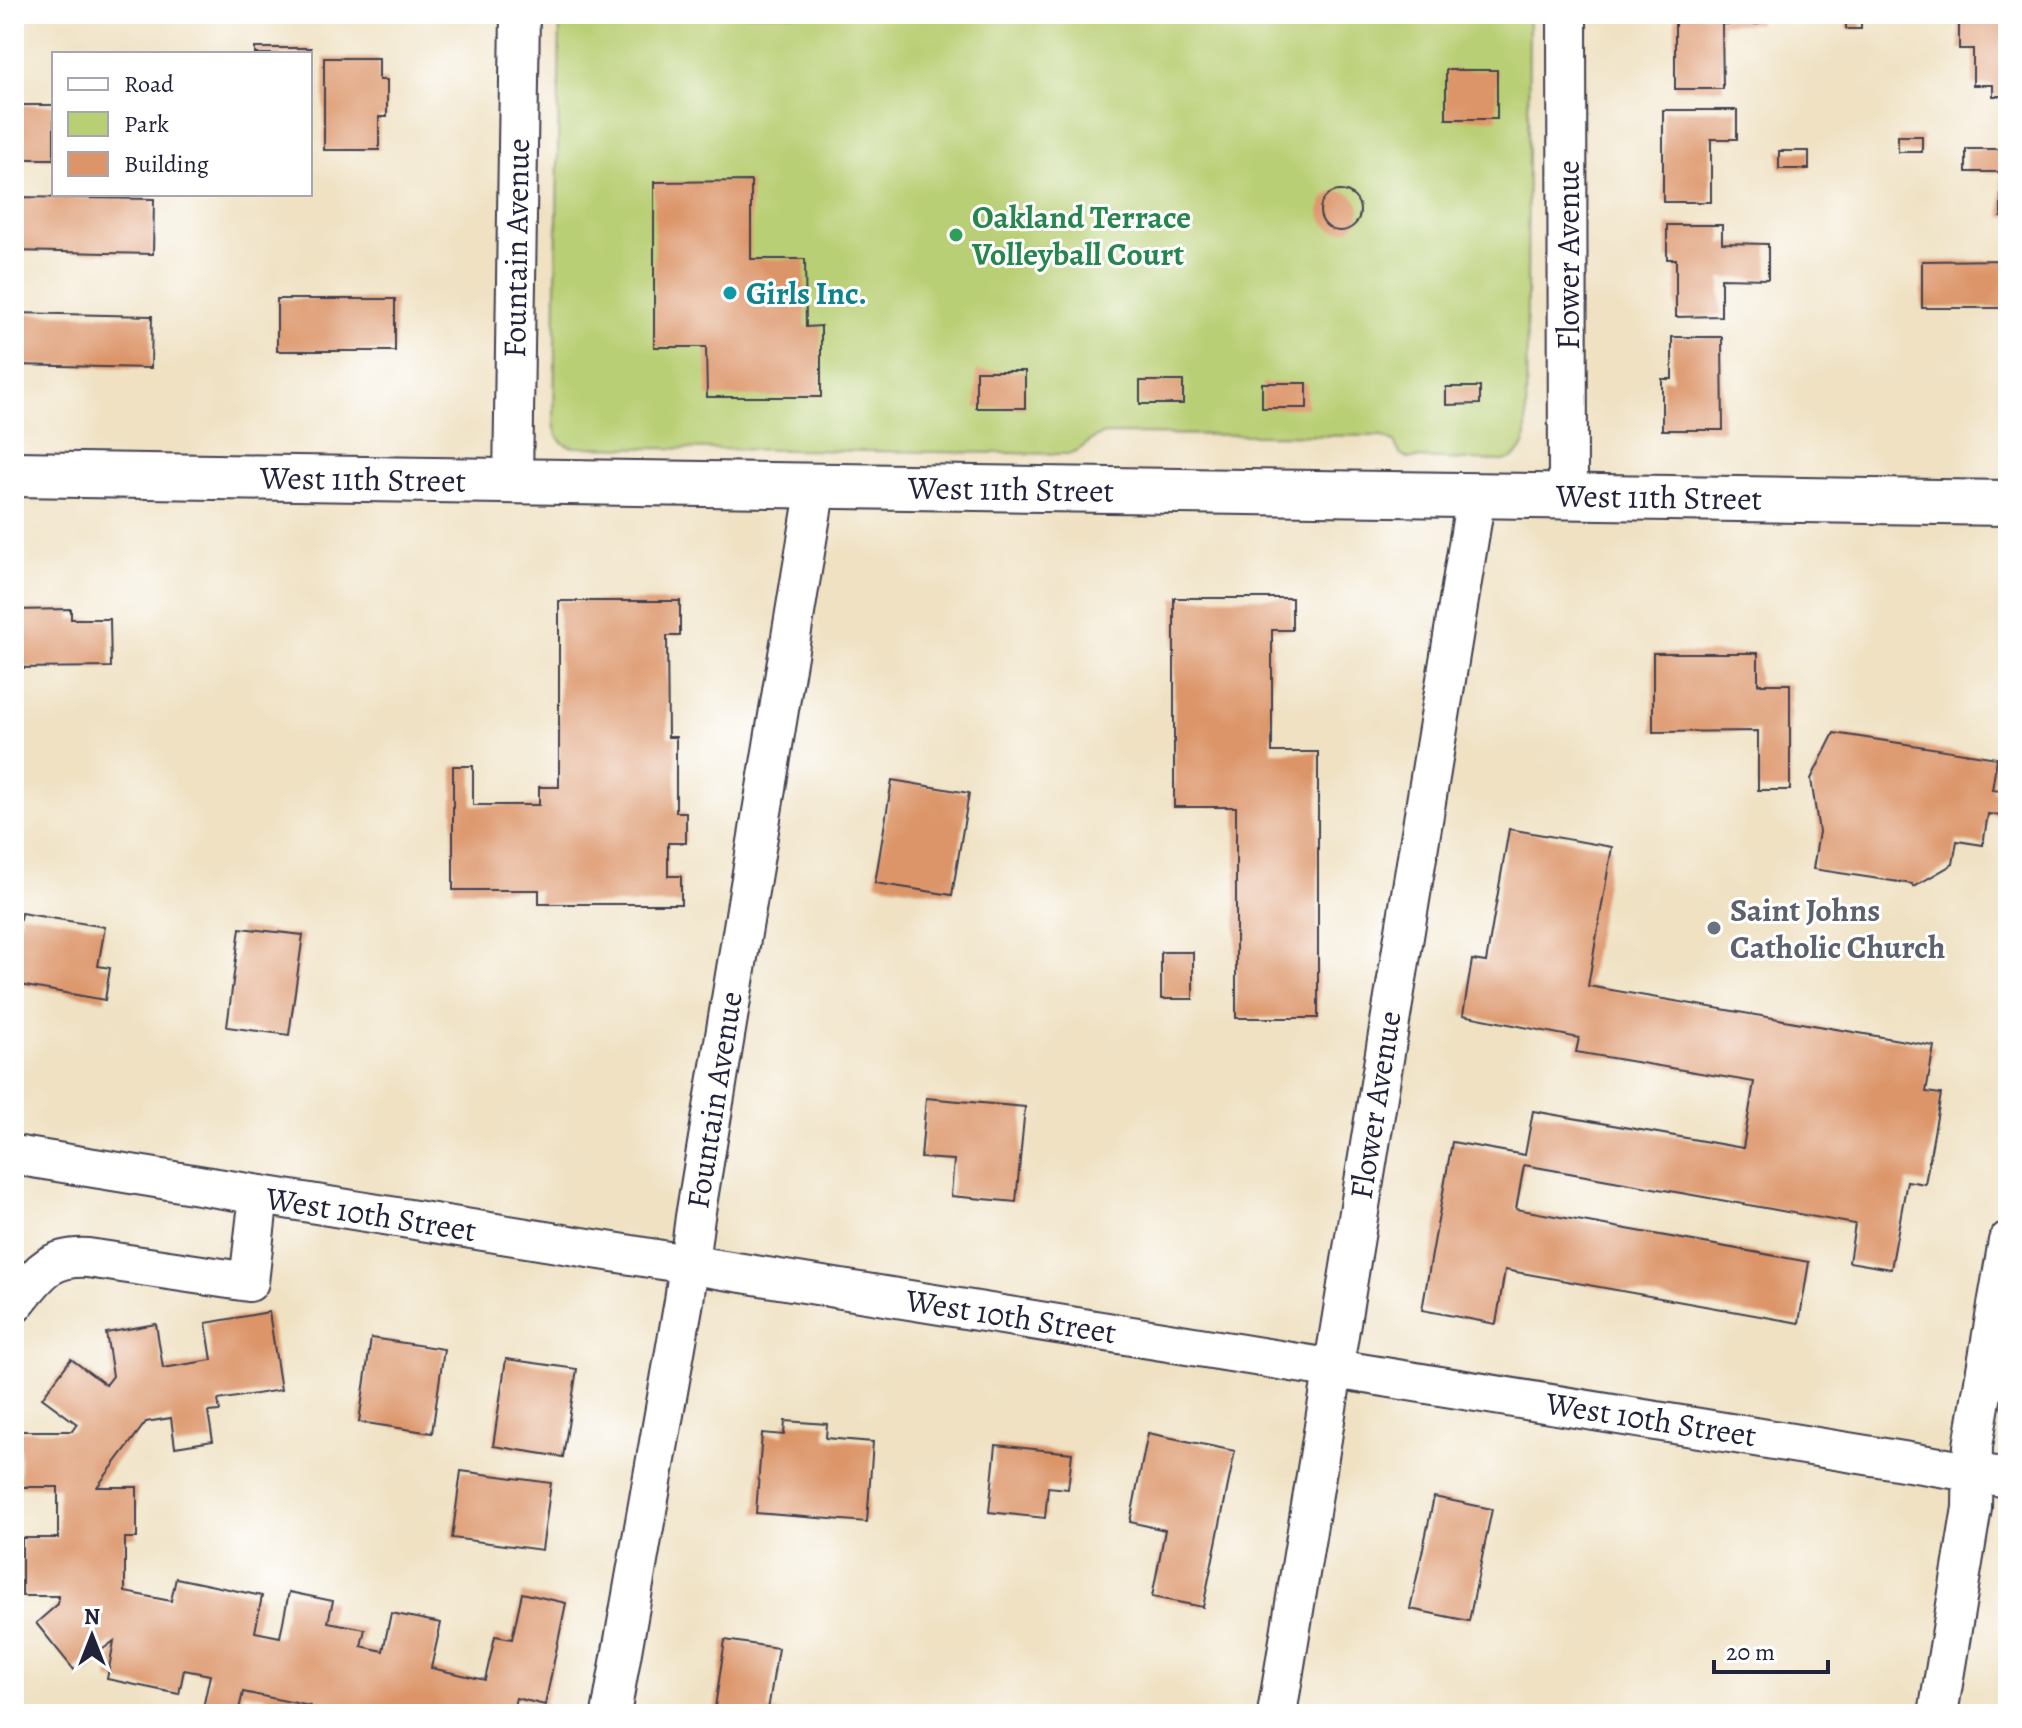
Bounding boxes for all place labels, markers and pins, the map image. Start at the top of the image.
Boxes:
place label: Oakland Terrace Volleyball Court [971,195,1191,276]
marker: Oakland Terrace Volleyball Court [947,226,965,244]
place label: Girls Inc. [746,271,867,315]
marker: Girls Inc. [721,284,739,302]
place label: Saint Johns Catholic Church [1730,888,1945,969]
marker: Saint Johns Catholic Church [1705,919,1723,937]

